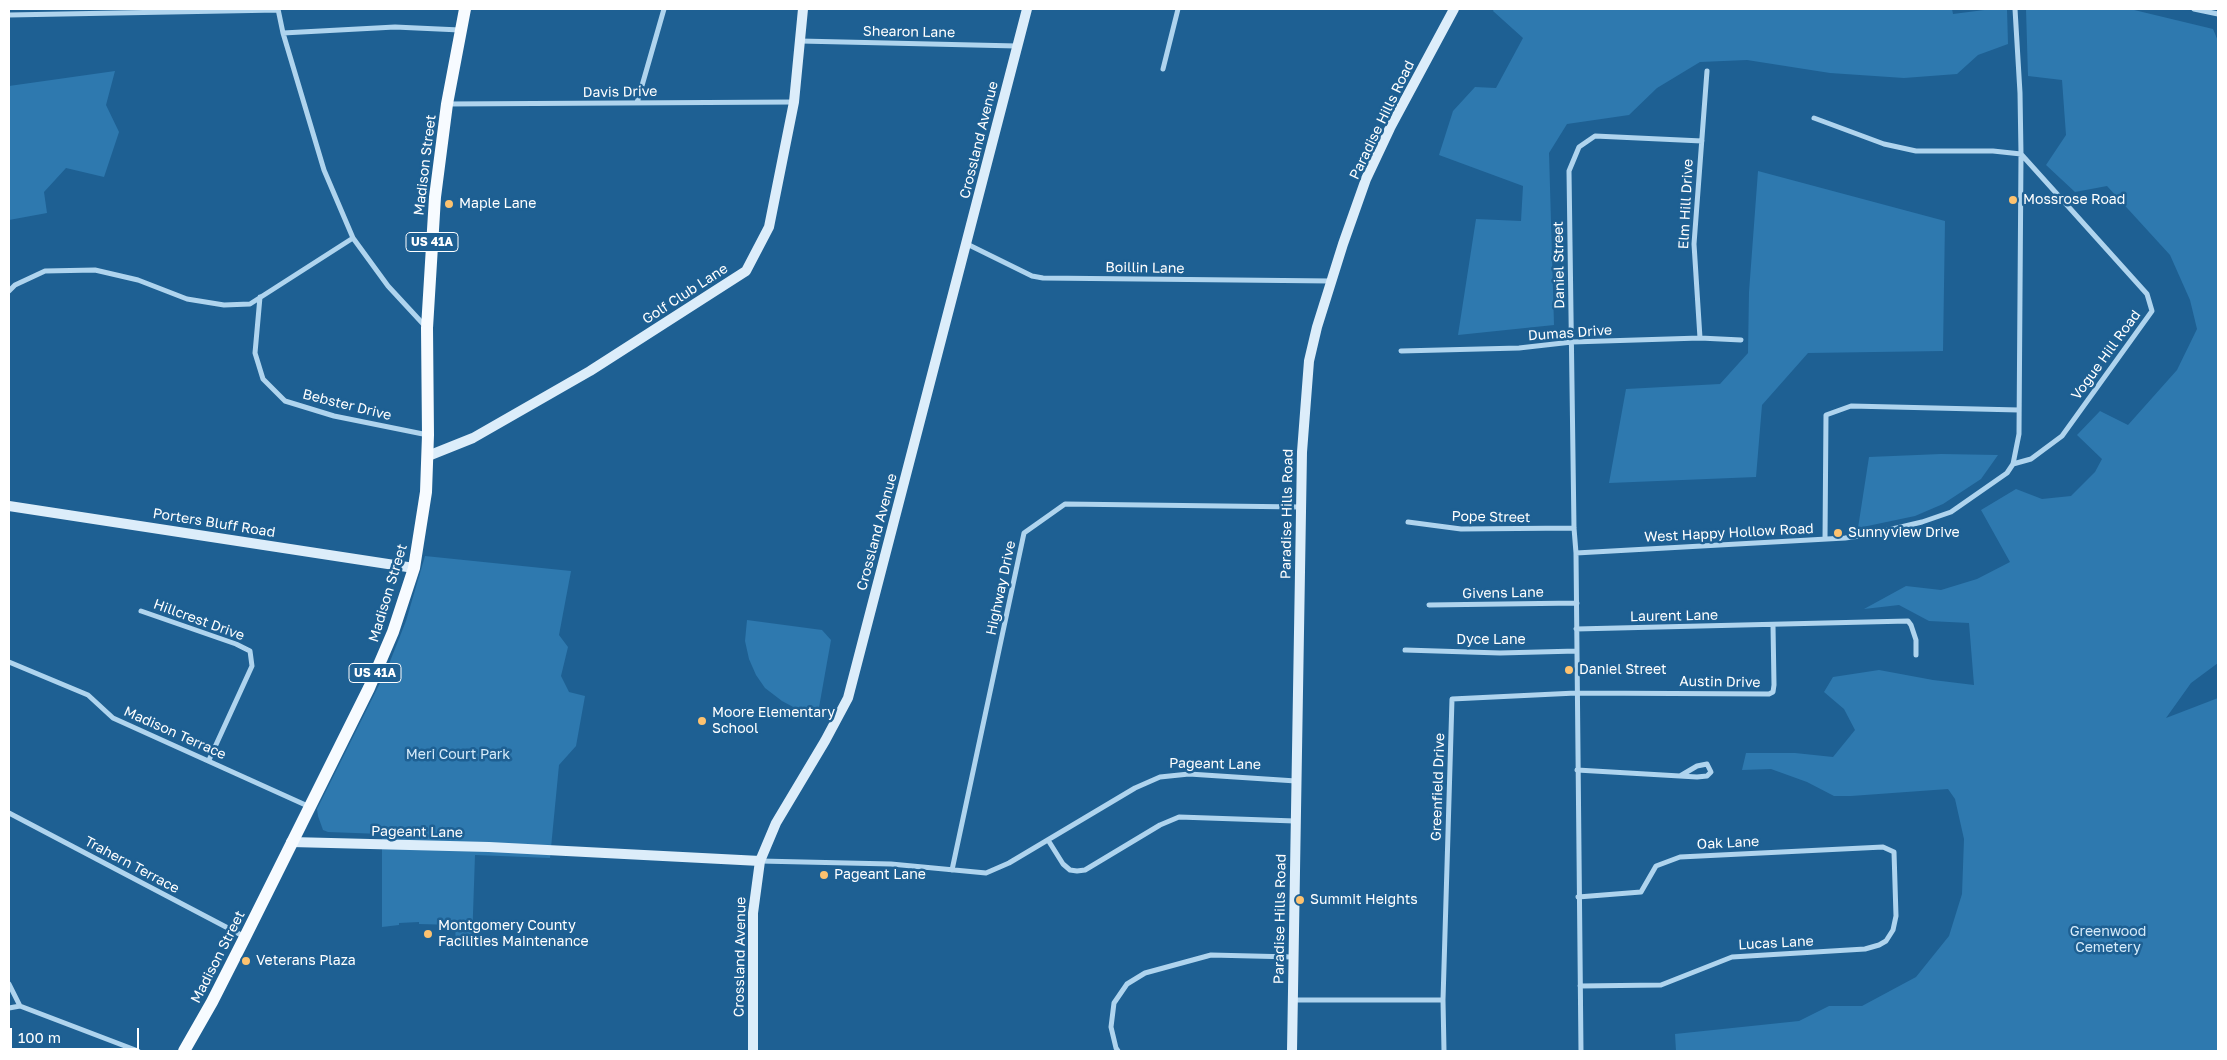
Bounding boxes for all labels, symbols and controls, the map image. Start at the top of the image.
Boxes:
street label: Shearon Lane [863,23,955,41]
street label: Paradise Hills Road [1346,58,1418,182]
street label: Crossland Avenue [956,79,1002,201]
street label: Davis Drive [583,83,657,101]
street label: Madison Street [410,114,440,216]
street label: Elm Hill Drive [1675,158,1697,250]
place label: Mossrose Road [2023,192,2125,208]
marker: Mossrose Road [2007,194,2019,206]
place label: Maple Lane [459,196,536,212]
marker: Maple Lane [443,198,455,210]
street label: Daniel Street [1550,221,1568,309]
road number: US 41A [406,232,458,252]
street label: Boillin Lane [1105,259,1185,277]
street label: Golf Club Lane [639,260,731,328]
street label: Vogue Hill Road [2068,307,2144,403]
street label: Dumas Drive [1527,322,1613,344]
street label: Bebster Drive [301,386,393,424]
street label: Paradise Hills Road [1277,449,1297,579]
street label: Crossland Avenue [853,472,901,592]
street label: Porters Bluff Road [152,505,276,541]
street label: Pope Street [1451,508,1531,526]
street label: West Happy Hollow Road [1644,520,1814,546]
place label: Sunnyview Drive [1848,525,1960,541]
marker: Sunnyview Drive [1832,527,1844,539]
street label: Highway Drive [983,539,1019,637]
street label: Madison Street [365,542,411,644]
street label: Givens Lane [1462,584,1544,602]
street label: Hillcrest Drive [151,596,247,644]
street label: Laurent Lane [1630,607,1718,625]
street label: Dyce Lane [1456,632,1526,648]
place label: Daniel Street [1579,662,1667,678]
road number: US 41A [349,664,401,682]
marker: Daniel Street [1563,664,1575,676]
street label: Austin Drive [1679,673,1761,691]
street label: Madison Terrace [121,703,229,763]
place label: Moore Elementary School [712,705,835,738]
marker: Moore Elementary School [696,715,708,727]
street label: Greenfield Drive [1428,733,1448,841]
park label: Meri Court Park [406,747,510,763]
street label: Pageant Lane [1169,755,1261,773]
street label: Pageant Lane [371,823,463,841]
street label: Trahern Terrace [82,833,182,897]
street label: Oak Lane [1696,833,1760,853]
street label: Paradise Hills Road [1270,854,1290,984]
place label: Pageant Lane [834,867,926,883]
marker: Pageant Lane [818,869,830,881]
place label: Summit Heights [1310,892,1418,908]
marker: Summit Heights [1294,894,1306,906]
street label: Crossland Avenue [731,897,749,1017]
street label: Madison Street [187,908,249,1006]
place label: Montgomery County Facilities Maintenance [438,918,589,950]
park label: Greenwood Cemetery [2070,924,2146,956]
marker: Montgomery County Facilities Maintenance [422,928,434,940]
street label: Lucas Lane [1738,933,1814,953]
place label: Veterans Plaza [256,953,356,969]
marker: Veterans Plaza [240,955,252,967]
scale bar [12,1018,141,1050]
text: 100 m [18,1028,61,1046]

